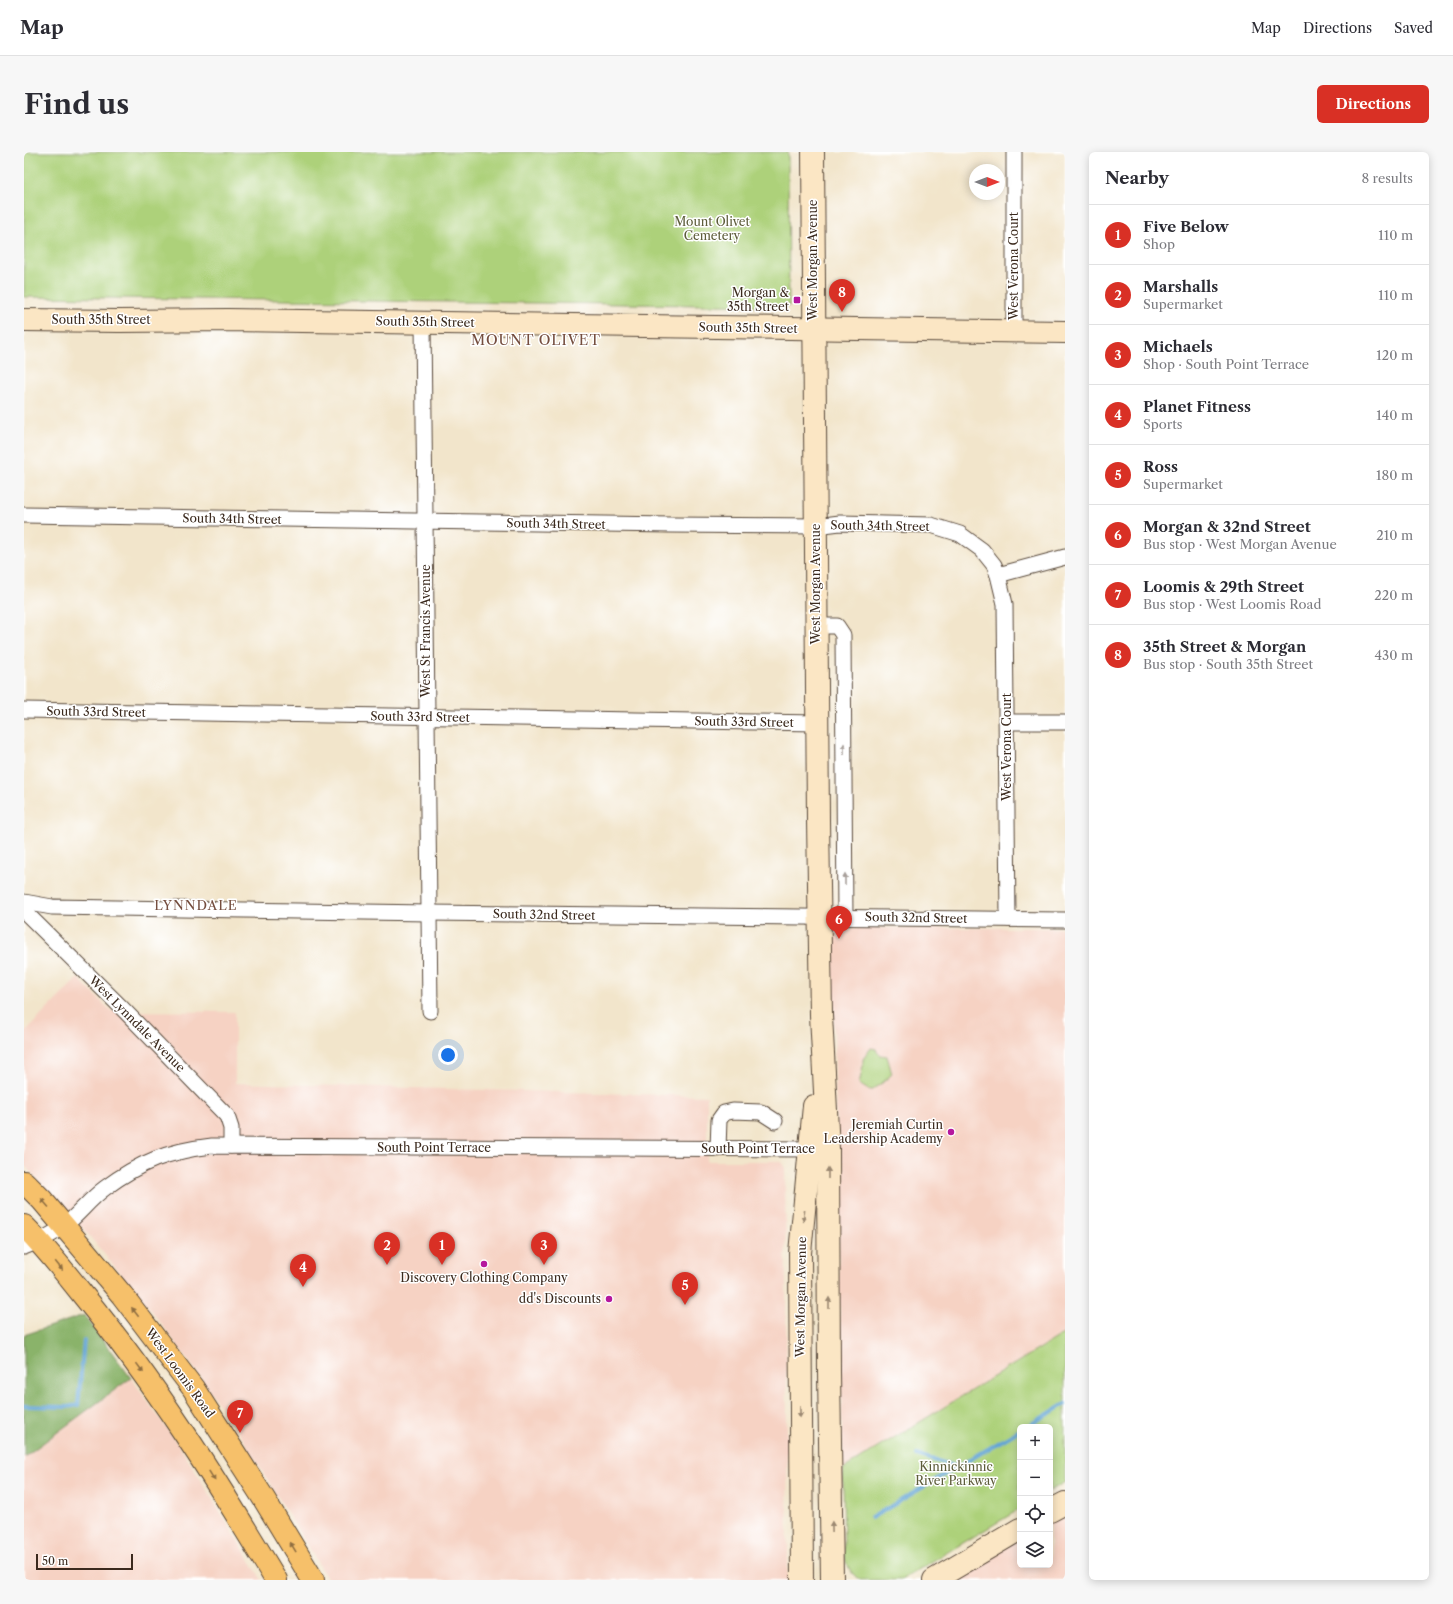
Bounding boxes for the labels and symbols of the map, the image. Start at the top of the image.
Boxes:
north arrow [969,164,1005,200]
street label: West Morgan Avenue [805,199,820,322]
street label: West Verona Court [1006,211,1021,321]
park label: Mount Olivet Cemetery [674,214,751,243]
pin: 8 [829,279,855,312]
place label: Morgan & 35th Street [727,285,790,314]
marker: Morgan & 35th Street [792,295,802,305]
street label: South 35th Street [52,312,151,327]
street label: South 35th Street [375,313,475,330]
street label: South 35th Street [698,319,798,336]
district label: MOUNT OLIVET [471,331,601,349]
street label: South 34th Street [182,510,283,527]
street label: South 34th Street [506,515,607,532]
street label: South 34th Street [830,517,931,534]
street label: West Morgan Avenue [808,523,823,646]
street label: West St Francis Avenue [418,564,433,699]
street label: West Verona Court [999,692,1014,802]
street label: South 33rd Street [46,703,147,720]
street label: South 33rd Street [370,708,471,725]
street label: South 33rd Street [694,713,795,730]
one-way arrow [841,742,847,755]
one-way arrow [842,872,848,885]
district label: LYNNDALE [154,897,238,913]
street label: South 32nd Street [493,906,596,923]
pin: 6 [826,906,852,939]
street label: South 32nd Street [865,909,968,926]
street label: West Lynndale Avenue [85,972,189,1075]
your location [438,1045,458,1065]
place label: Jeremiah Curtin Leadership Academy [824,1117,943,1146]
marker: Jeremiah Curtin Leadership Academy [946,1127,956,1137]
street label: South Point Terrace [377,1140,491,1155]
street label: South Point Terrace [701,1141,815,1156]
one-way arrow [825,1166,831,1179]
one-way arrow [41,1199,50,1208]
one-way arrow [800,1210,807,1222]
pin: 2 [374,1232,400,1265]
pin: 1 [429,1232,455,1265]
pin: 3 [531,1232,557,1265]
street label: West Morgan Avenue [792,1236,809,1359]
pin: 4 [290,1254,316,1287]
marker: Discovery Clothing Company [479,1259,489,1269]
one-way arrow [55,1260,64,1271]
place label: Discovery Clothing Company [400,1270,568,1285]
pin: 5 [672,1272,698,1305]
place label: dd's Discounts [519,1291,601,1306]
marker: dd's Discounts [604,1294,614,1304]
one-way arrow [825,1297,832,1309]
one-way arrow [132,1307,140,1317]
street label: West Loomis Road [142,1324,218,1421]
one-way arrow [135,1362,144,1373]
pin: 7 [227,1400,253,1433]
one-way arrow [797,1406,804,1418]
park label: Kinnickinnic River Parkway [915,1459,997,1488]
one-way arrow [208,1470,215,1482]
one-way arrow [828,1521,835,1533]
one-way arrow [289,1541,296,1553]
scale bar [36,1552,133,1571]

